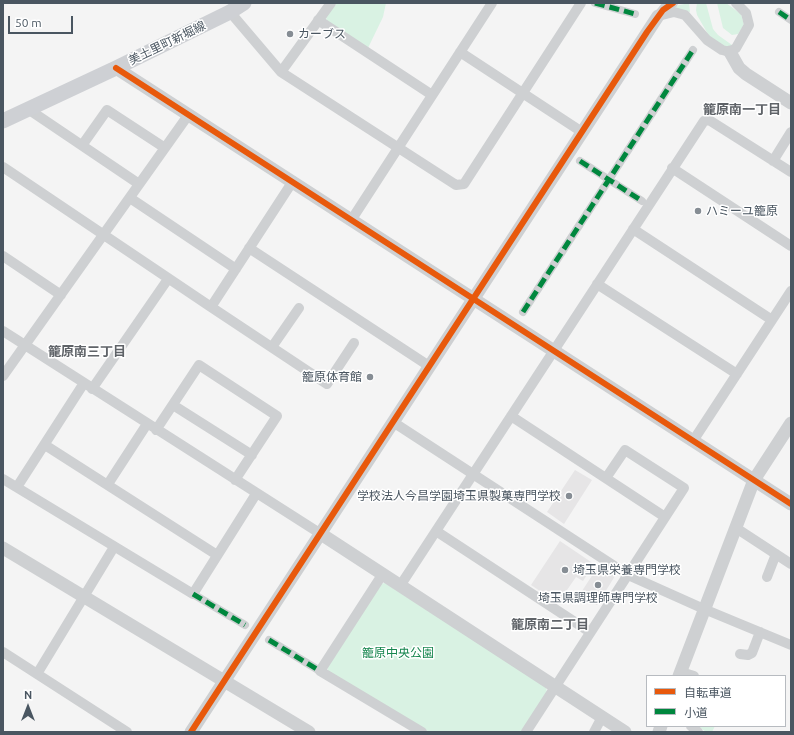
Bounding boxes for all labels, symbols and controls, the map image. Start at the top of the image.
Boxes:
scale bar [10,8,75,34]
text: 50 m [15,16,42,29]
street label: 美土里町新堀線 [126,18,208,68]
place label: カーブス [298,27,346,41]
marker: カーブス [285,29,295,39]
district label: 籠原南一丁目 [703,102,781,118]
place label: ハミーユ籠原 [706,204,778,218]
marker: ハミーユ籠原 [693,206,703,216]
district label: 籠原南三丁目 [48,344,126,360]
place label: 籠原体育館 [302,370,362,384]
marker: 籠原体育館 [365,372,375,382]
place label: 学校法人今昌学園埼玉県製菓専門学校 [357,489,561,503]
marker: 学校法人今昌学園埼玉県製菓専門学校 [564,491,574,501]
place label: 埼玉県栄養専門学校 [573,563,681,577]
marker: 埼玉県栄養専門学校 [560,565,570,575]
marker: 埼玉県調理師専門学校 [593,580,603,590]
place label: 埼玉県調理師専門学校 [538,591,658,605]
district label: 籠原南二丁目 [511,617,589,633]
park label: 籠原中央公園 [362,646,434,660]
legend [646,675,786,727]
text: 自転車道 [684,686,732,699]
north arrow [8,687,48,727]
text: N [24,689,32,701]
text: 小道 [684,706,708,719]

